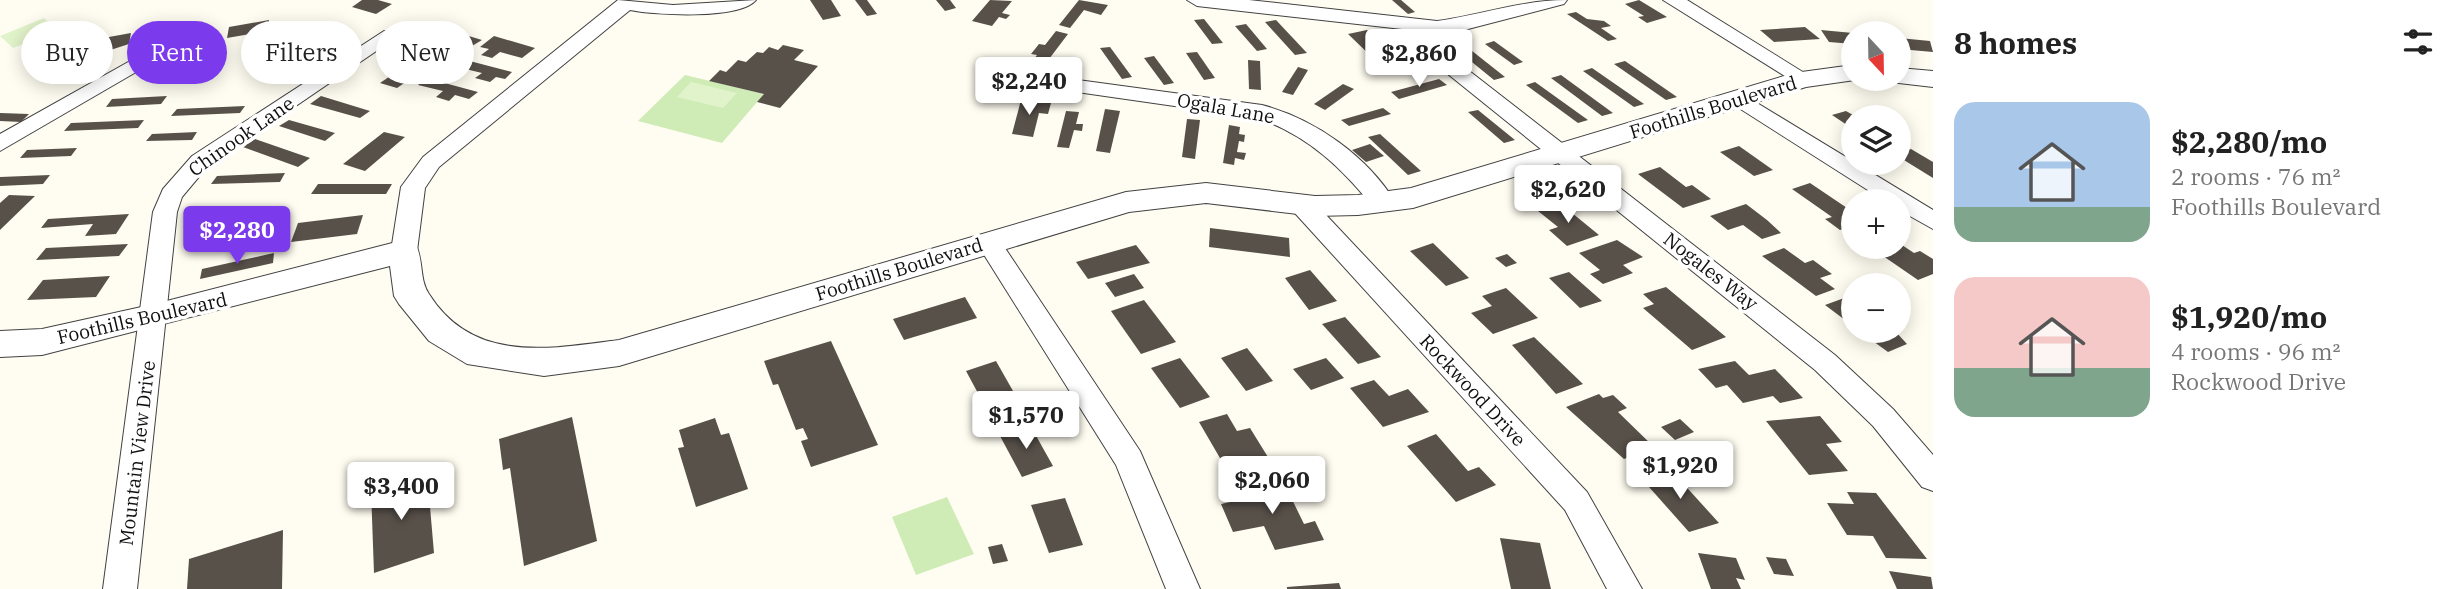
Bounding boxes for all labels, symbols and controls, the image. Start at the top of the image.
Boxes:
chip: Buy [21,21,113,84]
chip: Rent [127,21,227,84]
chip: Filters [241,21,362,84]
chip: New [376,21,474,84]
north arrow [1841,21,1911,91]
map controls [1841,21,1911,343]
text: 8 homes [1954,23,2077,62]
icon: filters [2399,23,2437,61]
pin: $2,860 [1362,29,1476,89]
text: $2,860 [1381,37,1457,67]
pin: $2,240 [972,58,1086,117]
text: $2,240 [991,65,1067,95]
street label: Foothills Boulevard [1626,70,1800,144]
street label: Ogala Lane [1175,88,1277,128]
street label: Chinook Lane [184,91,298,181]
button: layers [1841,105,1911,175]
text: $2,280/mo [2171,122,2327,161]
icon: home [2010,130,2094,214]
text: 2 rooms · 76 m² [2171,161,2341,191]
pin: $2,620 [1511,166,1625,225]
text: $2,620 [1530,173,1606,203]
button: + [1841,189,1911,259]
text: Foothills Boulevard [2171,191,2381,221]
pin: $2,280 [180,206,294,266]
text: $2,280 [199,214,275,244]
street label: Nogales Way [1659,227,1764,316]
street label: Foothills Boulevard [812,232,986,306]
button: − [1841,273,1911,343]
street label: Foothills Boulevard [55,287,229,349]
text: $1,920/mo [2171,297,2327,336]
icon: home [2010,305,2094,389]
street label: Rockwood Drive [1415,329,1531,451]
text: 4 rooms · 96 m² [2171,336,2341,366]
street label: Mountain View Drive [114,359,160,547]
text: Rockwood Drive [2171,366,2346,396]
pin: $1,570 [969,392,1083,451]
text: $1,570 [988,399,1064,429]
pin: $1,920 [1623,442,1737,501]
text: $1,920 [1642,449,1718,479]
pin: $2,060 [1215,456,1329,516]
pin: $3,400 [344,462,458,522]
text: $2,060 [1234,464,1310,494]
text: $3,400 [363,470,439,500]

